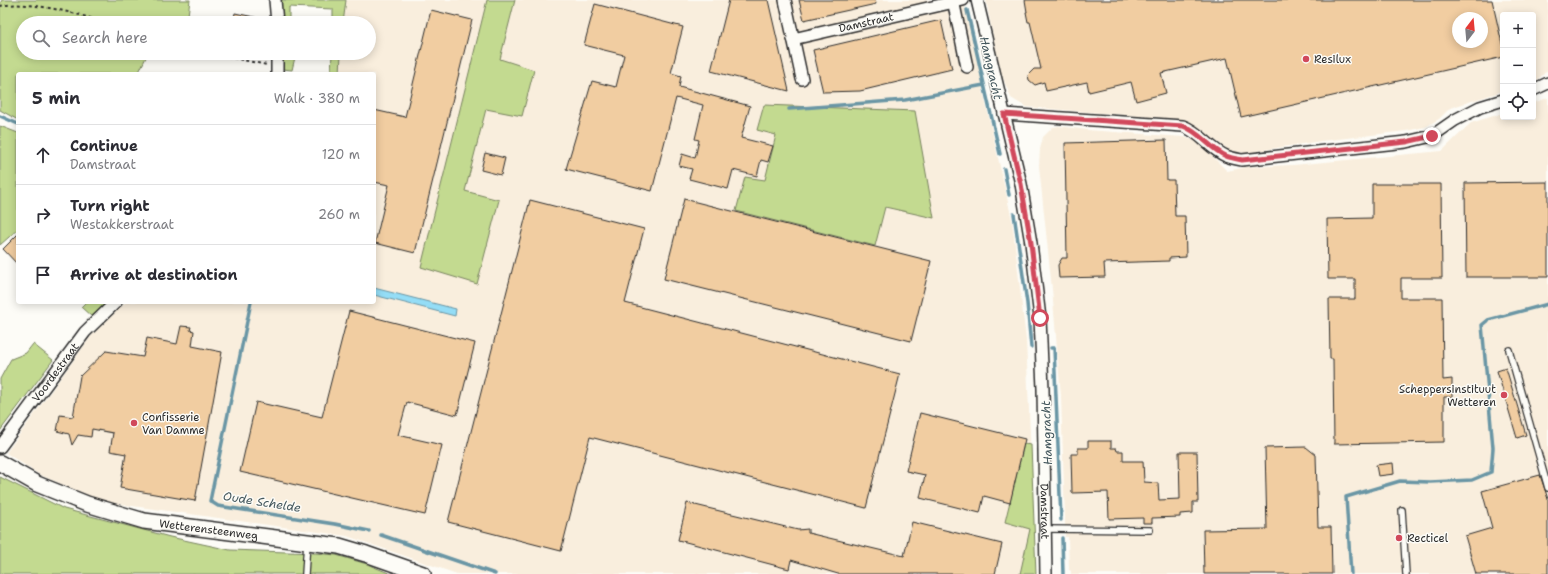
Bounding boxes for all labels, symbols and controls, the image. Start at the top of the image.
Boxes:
street label: Damstraat [837,9,895,36]
north arrow [1452,12,1488,48]
map controls [1500,12,1536,120]
button: + [1500,12,1536,48]
search box [16,16,376,60]
icon: search [30,27,52,49]
text: Search here [62,28,148,48]
water label: Hamgracht [976,35,1006,102]
button: − [1500,48,1536,84]
place label: Resilux [1314,52,1351,67]
marker: Resilux [1301,54,1311,64]
button: locate [1500,84,1536,120]
text: 5 min [32,87,80,109]
text: Walk · 380 m [274,90,360,107]
route end [1423,127,1441,145]
text: Continue [70,136,138,156]
icon: ahead [32,144,54,166]
text: 120 m [322,146,360,163]
text: Damstraat [70,156,136,173]
text: Turn right [70,196,150,216]
icon: right [32,204,54,226]
text: 260 m [318,206,360,223]
text: Westakkerstraat [70,216,174,233]
icon: arrive [32,264,54,286]
text: Arrive at destination [70,265,238,285]
route start [1031,309,1049,327]
street label: Voordestraat [29,340,83,405]
place label: Scheppersinstituut Wetteren [1399,382,1496,410]
marker: Scheppersinstituut Wetteren [1499,390,1509,400]
water label: Hamgracht [1038,400,1056,466]
place label: Confisserie Van Damme [142,410,205,438]
marker: Confisserie Van Damme [129,418,139,428]
street label: Damstraat [1037,483,1052,540]
water label: Oude Schelde [222,488,302,516]
street label: Wetterensteenweg [158,516,259,544]
place label: Recticel [1407,531,1449,546]
marker: Recticel [1394,533,1404,543]

